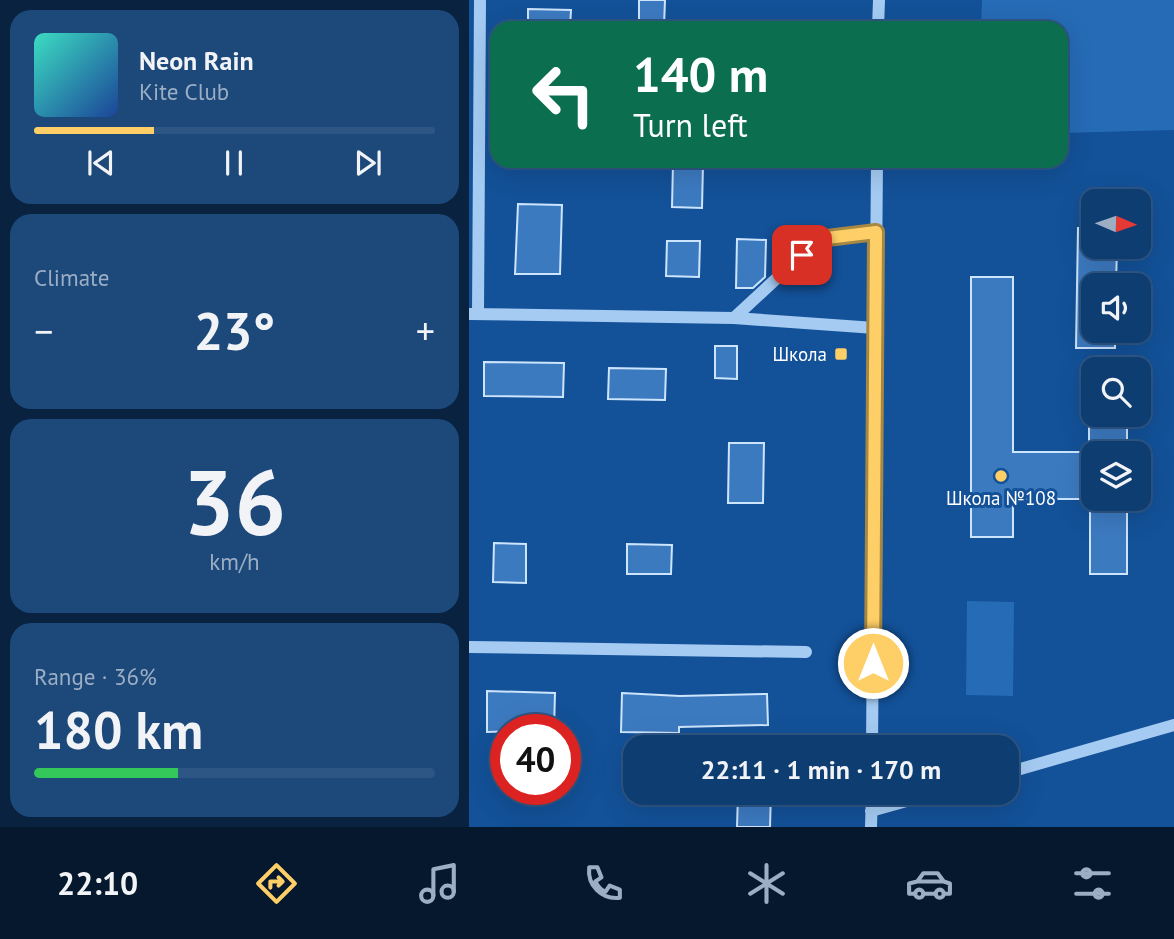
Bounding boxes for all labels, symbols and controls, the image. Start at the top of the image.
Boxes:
text: 140 m [633,42,768,106]
text: Neon Rain [139,44,254,77]
icon: left [518,49,609,140]
text: Kite Club [139,77,229,106]
text: Turn left [633,104,748,146]
icon: previous [82,144,120,182]
icon: pause [215,144,253,182]
icon: next [349,144,387,182]
north arrow [1081,189,1151,259]
map controls [1081,189,1151,511]
pin [772,225,832,285]
icon: arrive [783,236,821,274]
text: Climate [34,263,109,292]
button: sound [1081,273,1151,343]
text: 23° [194,297,275,364]
text: − [34,306,53,355]
text: + [416,306,435,355]
place label: Школа [772,342,827,366]
marker: Школа [833,346,849,362]
button: search [1081,357,1151,427]
button: layers [1081,441,1151,511]
text: 36 [183,442,286,560]
marker: Школа №108 [993,468,1009,484]
place label: Школа №108 [946,486,1056,510]
text: km/h [209,547,260,576]
position arrow [836,626,910,700]
text: Range · 36% [34,662,157,691]
text: 180 km [34,696,203,763]
speed limit sign: 40 [490,714,581,805]
text: 22:11 · 1 min · 170 m [701,753,941,786]
icon: directions [252,859,301,908]
icon: music [415,859,464,908]
icon: phone [579,859,628,908]
icon: climate [742,859,791,908]
icon: car [905,859,954,908]
icon: filters [1068,859,1117,908]
text: 22:10 [57,862,138,904]

